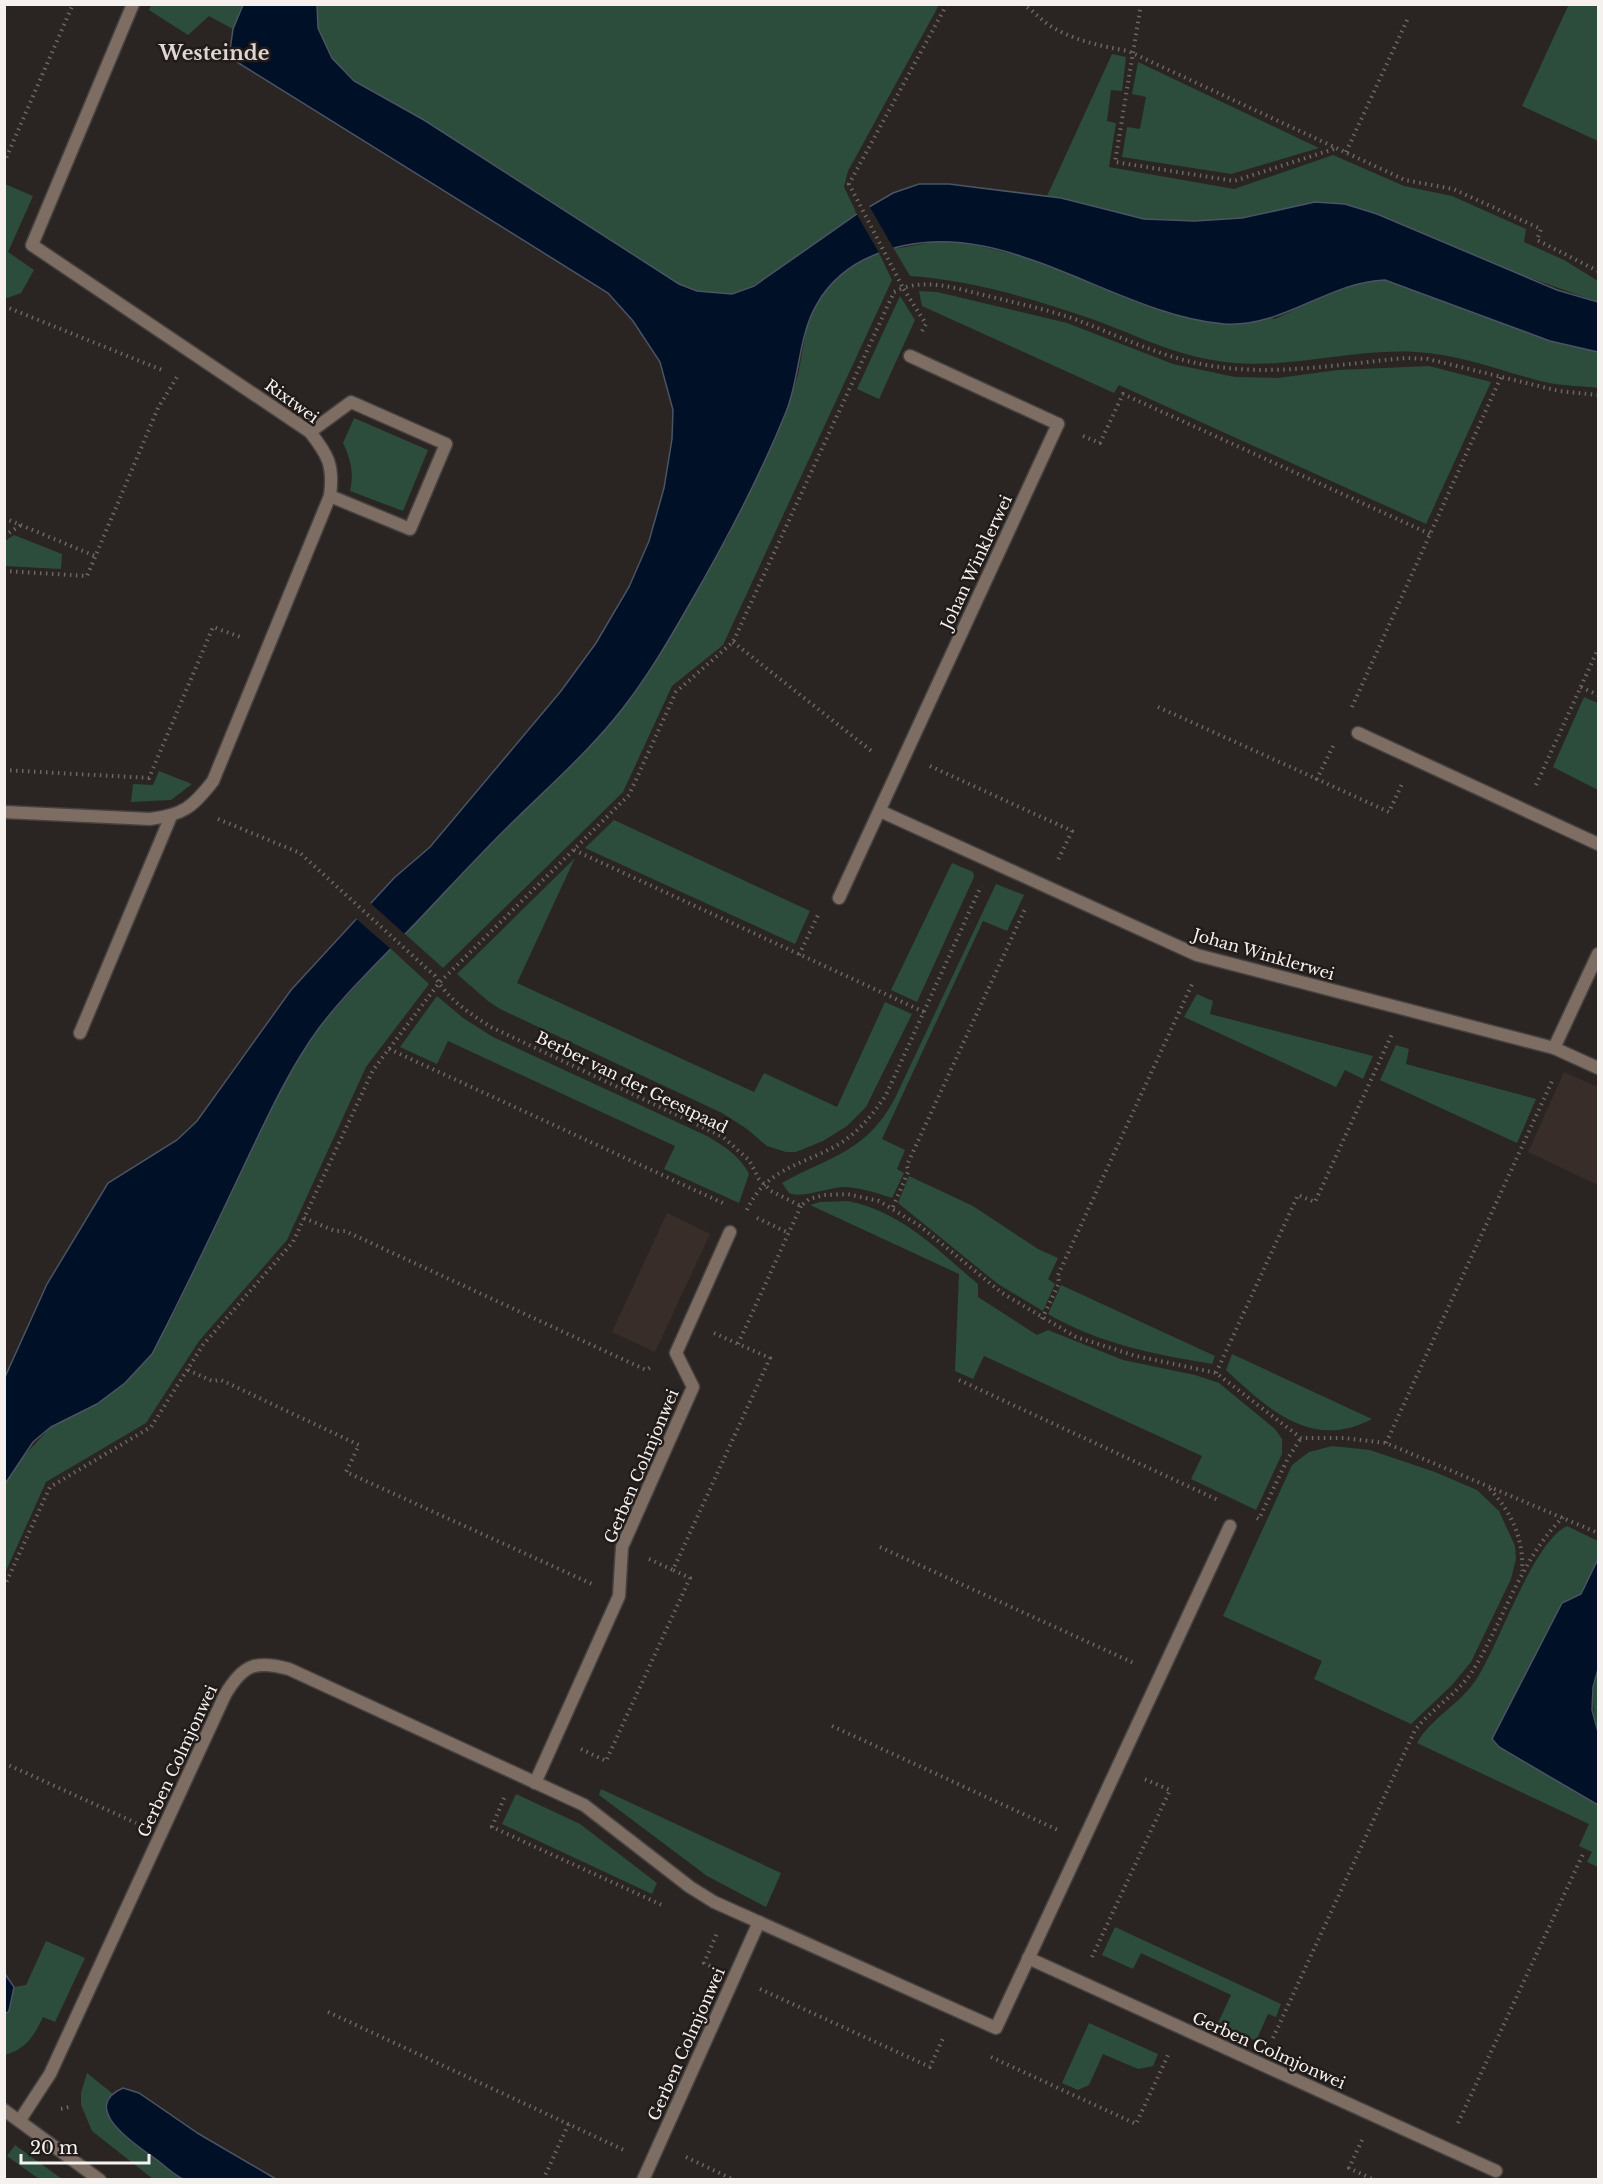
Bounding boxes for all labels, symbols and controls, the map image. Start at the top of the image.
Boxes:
district label: Westeinde [158,41,269,65]
street label: Rixtwei [261,375,323,428]
street label: Johan Winklerwei [935,491,1016,634]
street label: Johan Winklerwei [1189,924,1338,984]
street label: Berber van der Geestpaad [533,1027,731,1137]
street label: Gerben Colmjonwei [599,1385,683,1546]
street label: Gerben Colmjonwei [133,1681,221,1840]
street label: Gerben Colmjonwei [643,1964,729,2124]
street label: Gerben Colmjonwei [1189,2007,1349,2093]
scale bar [21,2127,148,2165]
text: 20 m [30,2137,78,2159]

